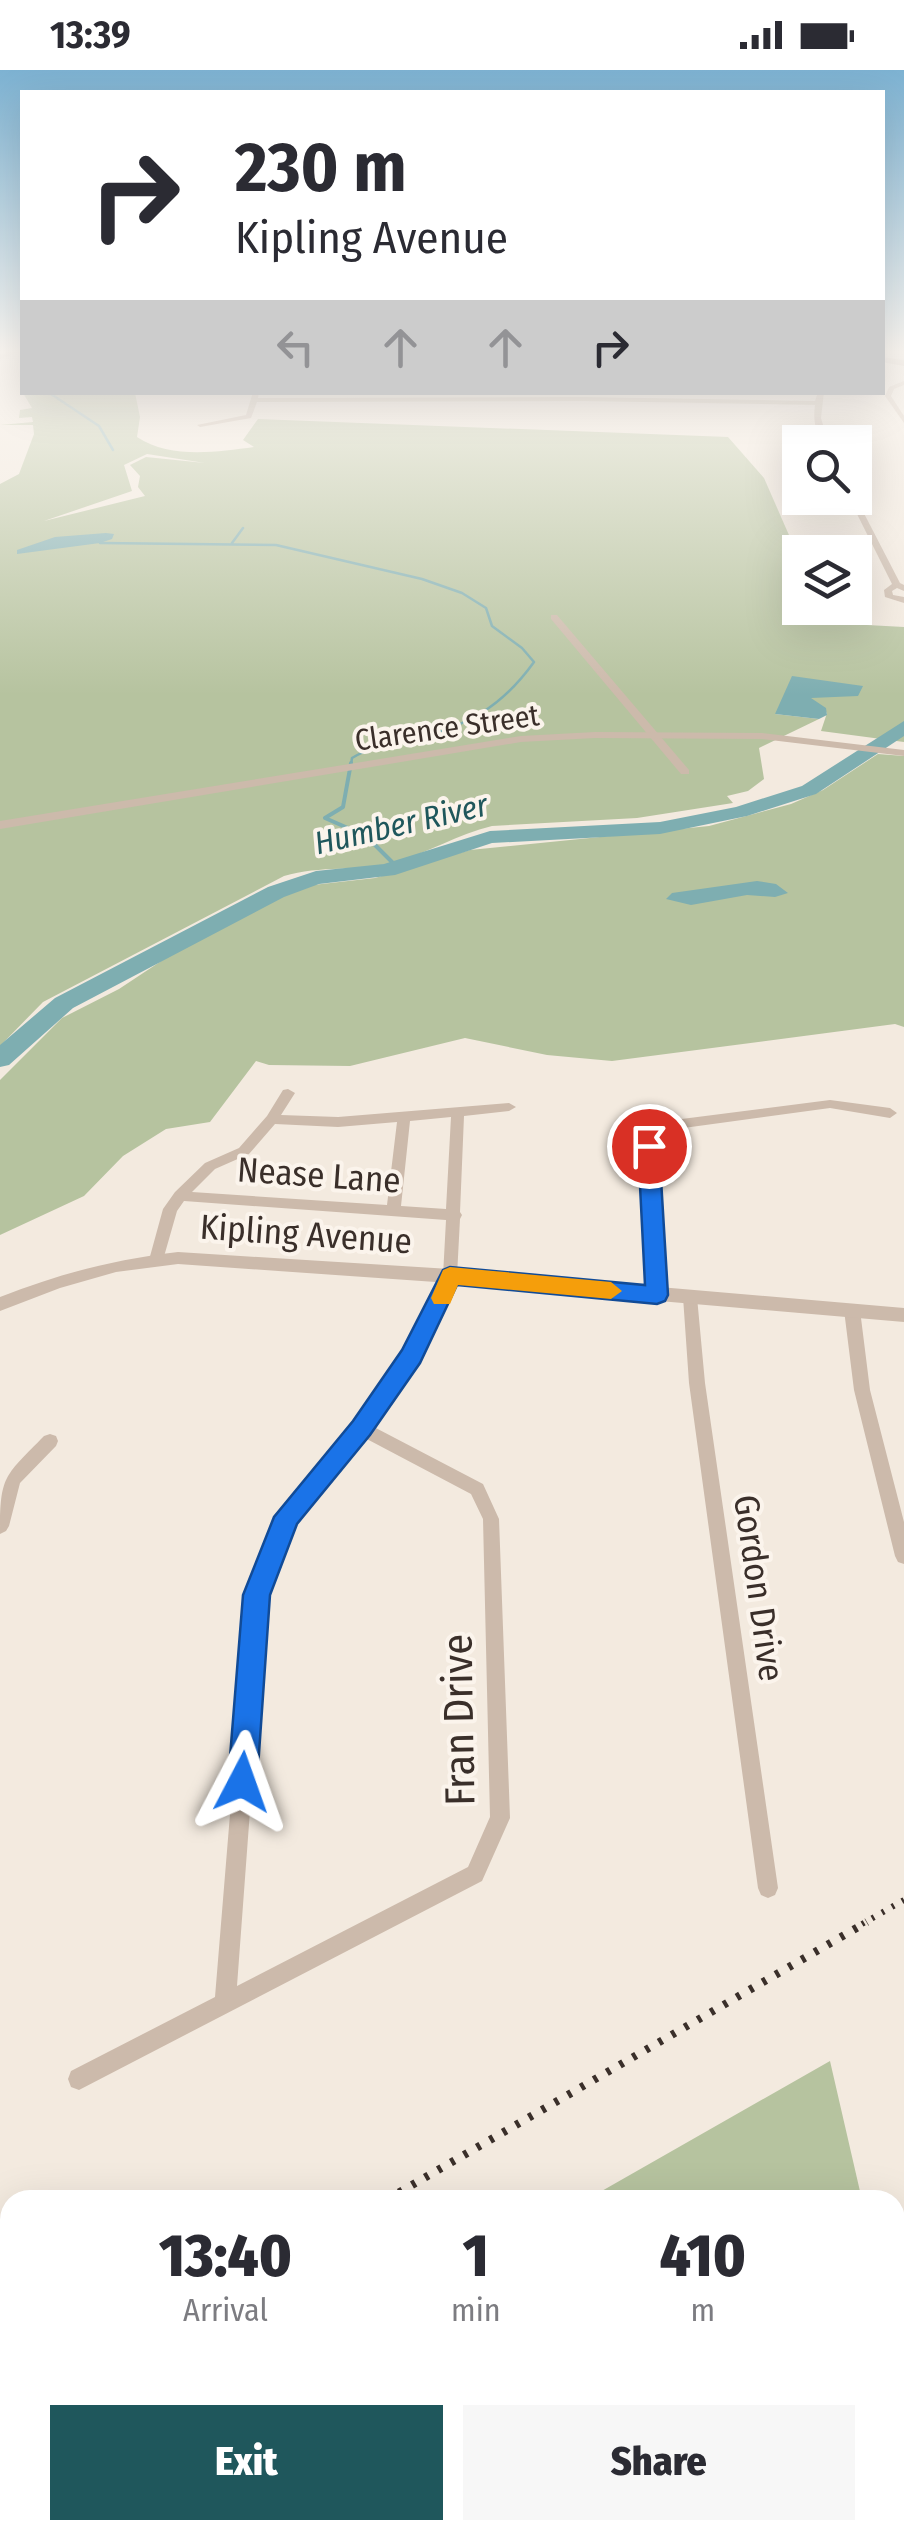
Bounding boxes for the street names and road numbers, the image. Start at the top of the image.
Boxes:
street label: Clarence Street [353,697,542,759]
street label: Nease Lane [236,1148,402,1202]
street label: Kipling Avenue [199,1206,413,1262]
street label: Gordon Drive [725,1492,793,1684]
street label: Fran Drive [433,1634,485,1806]

